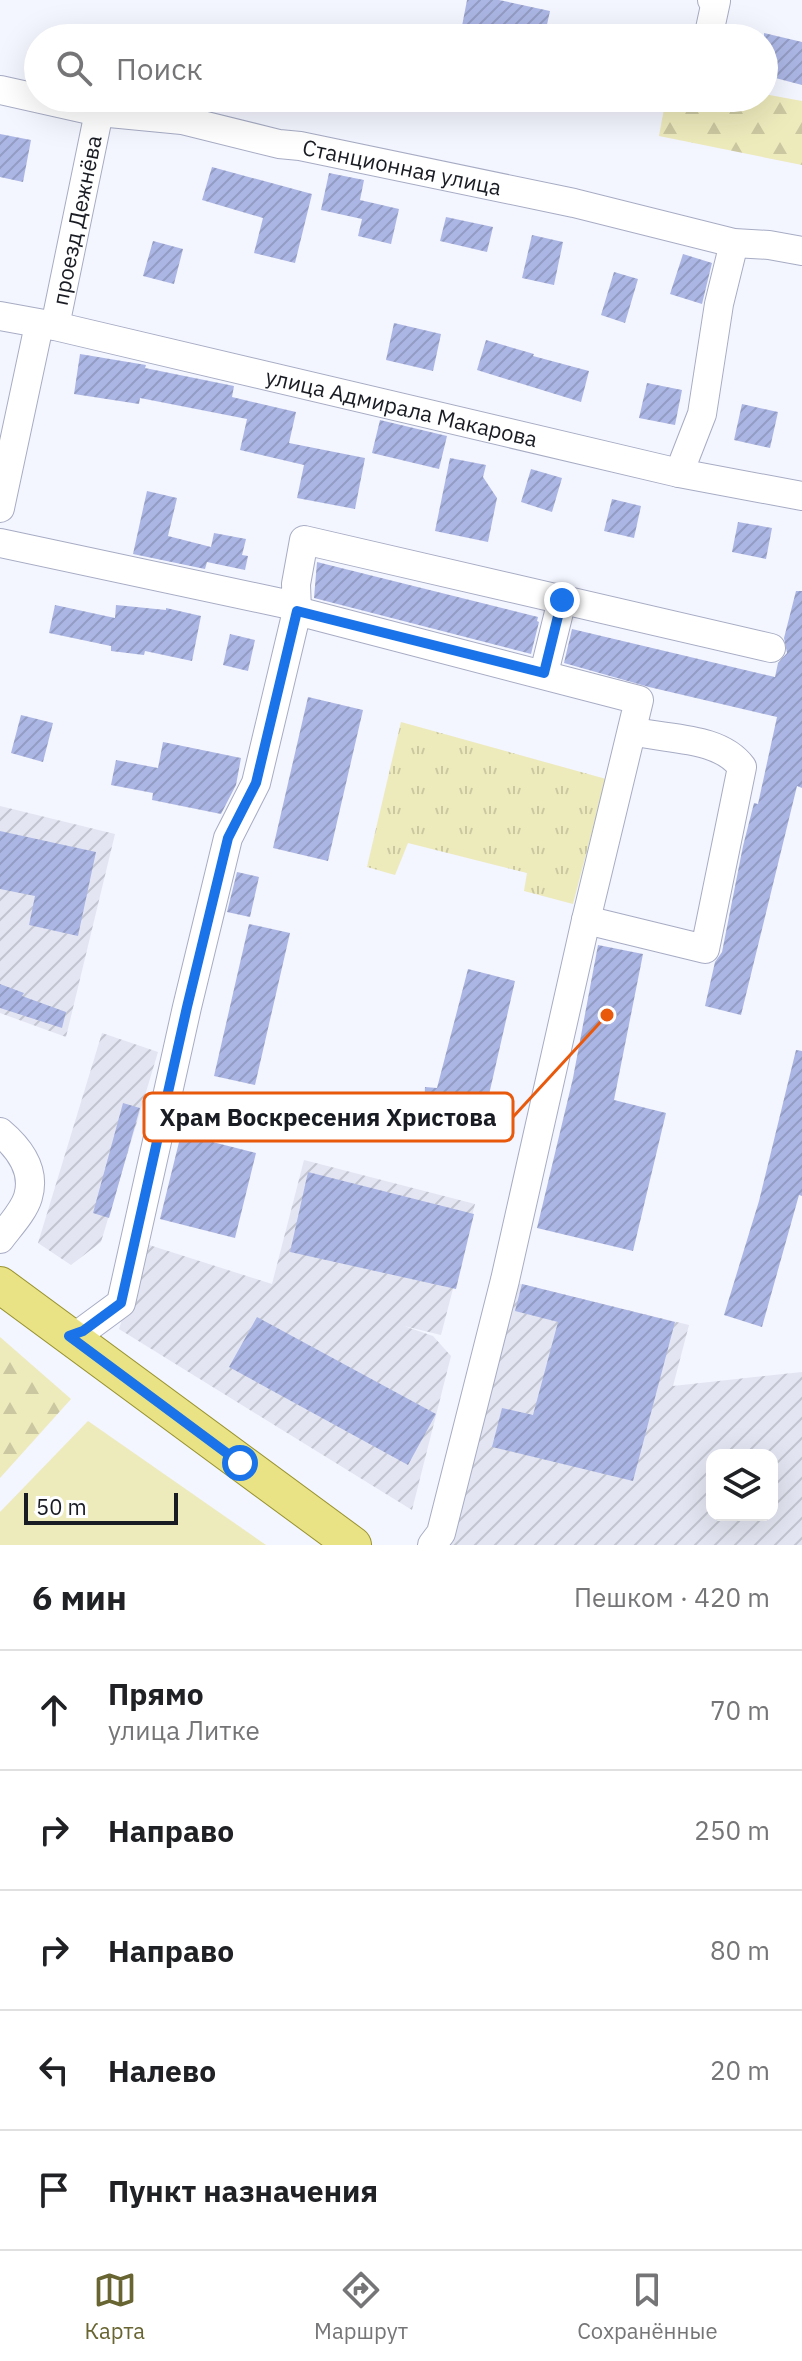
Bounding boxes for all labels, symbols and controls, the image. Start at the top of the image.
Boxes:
search box [24,24,778,112]
icon: search [52,46,96,90]
text: Поиск [116,49,203,88]
street label: проезд Дежнёва [45,132,108,308]
street label: Станционная улица [300,132,504,202]
street label: улица Адмирала Макарова [263,361,541,453]
route end [544,582,580,618]
callout: Храм Воскресения Христова [144,1093,513,1141]
text: Храм Воскресения Христова [159,1101,497,1133]
route start [222,1445,258,1481]
map controls [706,1449,778,1521]
button: layers [706,1449,778,1521]
scale bar [24,1489,178,1525]
text: 50 m [36,1492,87,1521]
text: 6 мин [32,1575,127,1619]
text: Пешком · 420 m [574,1580,770,1614]
text: Прямо [108,1674,204,1713]
icon: ahead [32,1688,76,1732]
text: 70 m [710,1693,770,1727]
text: улица Литке [108,1713,260,1747]
icon: right [32,1808,76,1852]
text: Направо [108,1811,234,1850]
text: 250 m [694,1813,770,1847]
icon: right [32,1928,76,1972]
text: Направо [108,1931,234,1970]
text: 80 m [710,1933,770,1967]
icon: left [32,2048,76,2092]
text: Налево [108,2051,216,2090]
text: 20 m [710,2053,770,2087]
icon: arrive [32,2168,76,2212]
text: Пункт назначения [108,2171,378,2210]
tab: Карта [85,2268,145,2345]
tab: Маршрут [314,2268,408,2345]
tab: Сохранённые [577,2268,717,2345]

